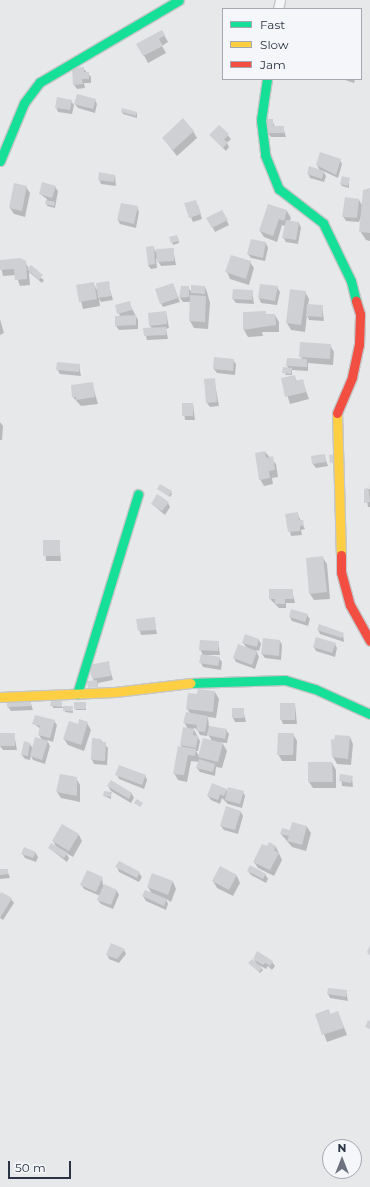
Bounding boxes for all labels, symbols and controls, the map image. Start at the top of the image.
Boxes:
legend [222,8,362,80]
text: Fast [260,17,285,32]
text: Slow [260,37,289,52]
text: Jam [260,57,286,72]
north arrow [322,1139,362,1179]
text: N [338,1141,346,1155]
scale bar [10,1153,73,1179]
text: 50 m [15,1160,46,1175]

